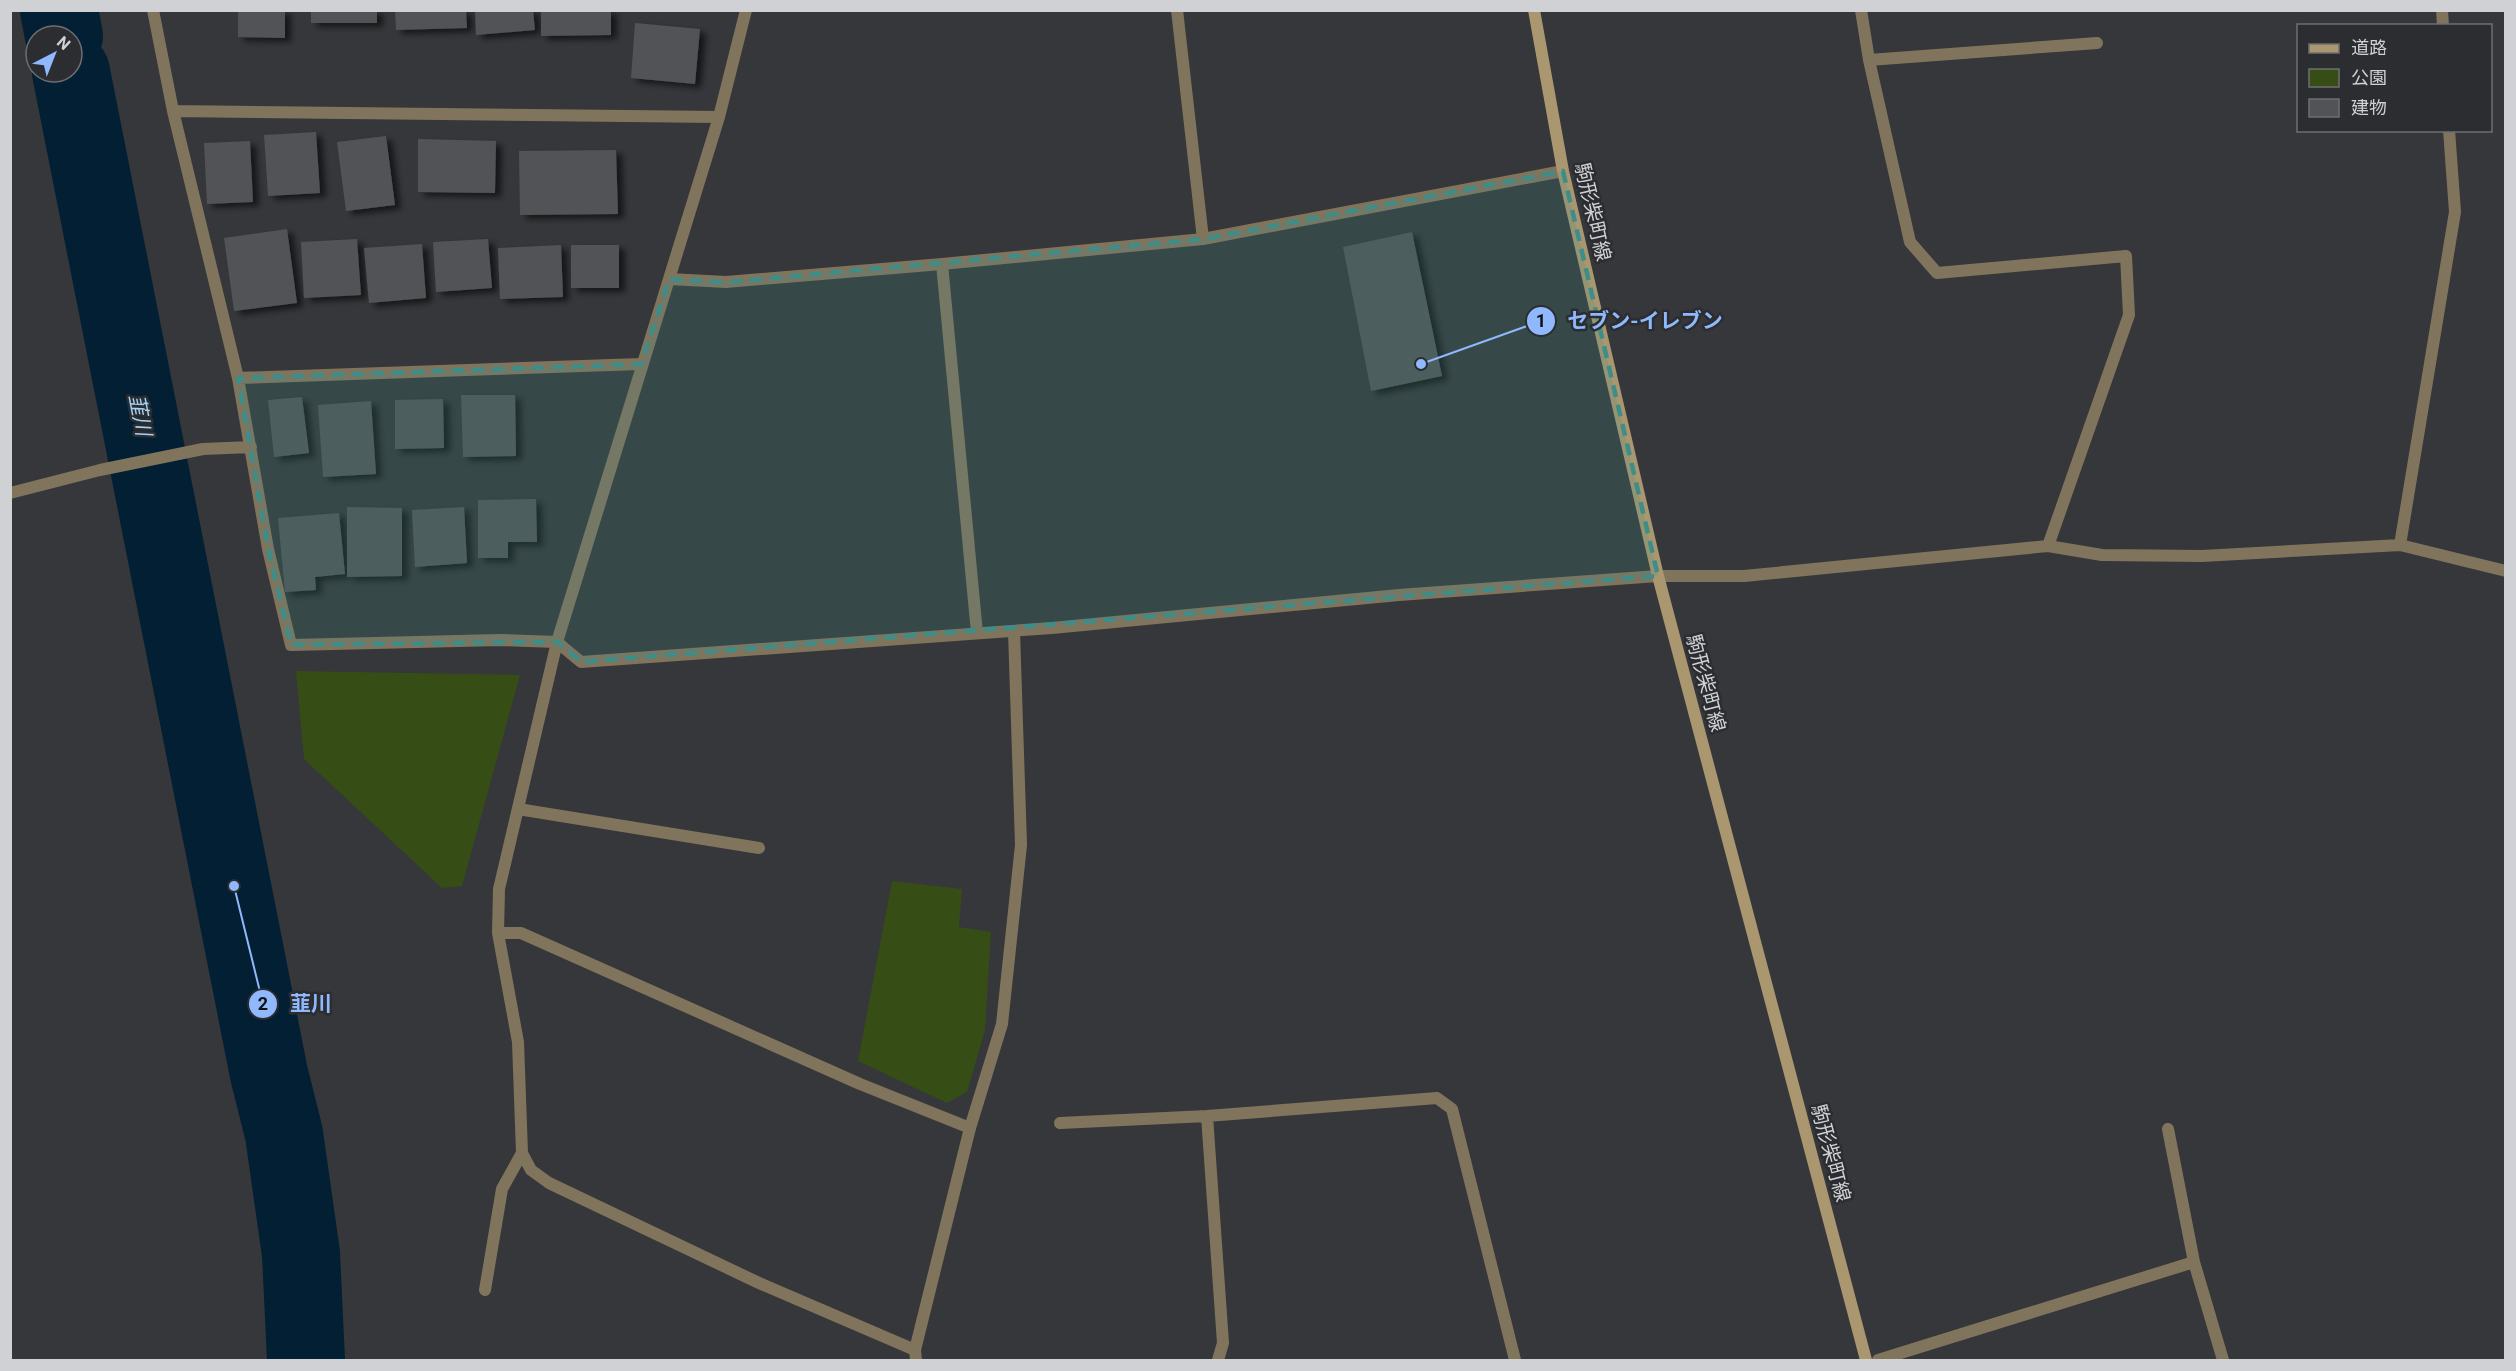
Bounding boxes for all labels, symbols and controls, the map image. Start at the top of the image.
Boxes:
north arrow [24,24,84,84]
legend [2297,24,2492,132]
text: N [53,32,74,54]
text: 道路 [2351,37,2387,58]
text: 公園 [2351,67,2387,88]
text: 建物 [2351,97,2387,118]
street label: 駒形柴町線 [1570,161,1616,263]
callout: セブン-イレブン [1526,301,1735,340]
text: セブン-イレブン [1567,309,1723,333]
text: 1 [1536,310,1546,331]
water label: 韮川 [124,392,156,440]
street label: 駒形柴町線 [1681,632,1731,734]
callout: 韮川 [248,984,344,1023]
text: 韮川 [290,992,332,1016]
text: 2 [258,993,268,1014]
street label: 駒形柴町線 [1806,1102,1856,1204]

